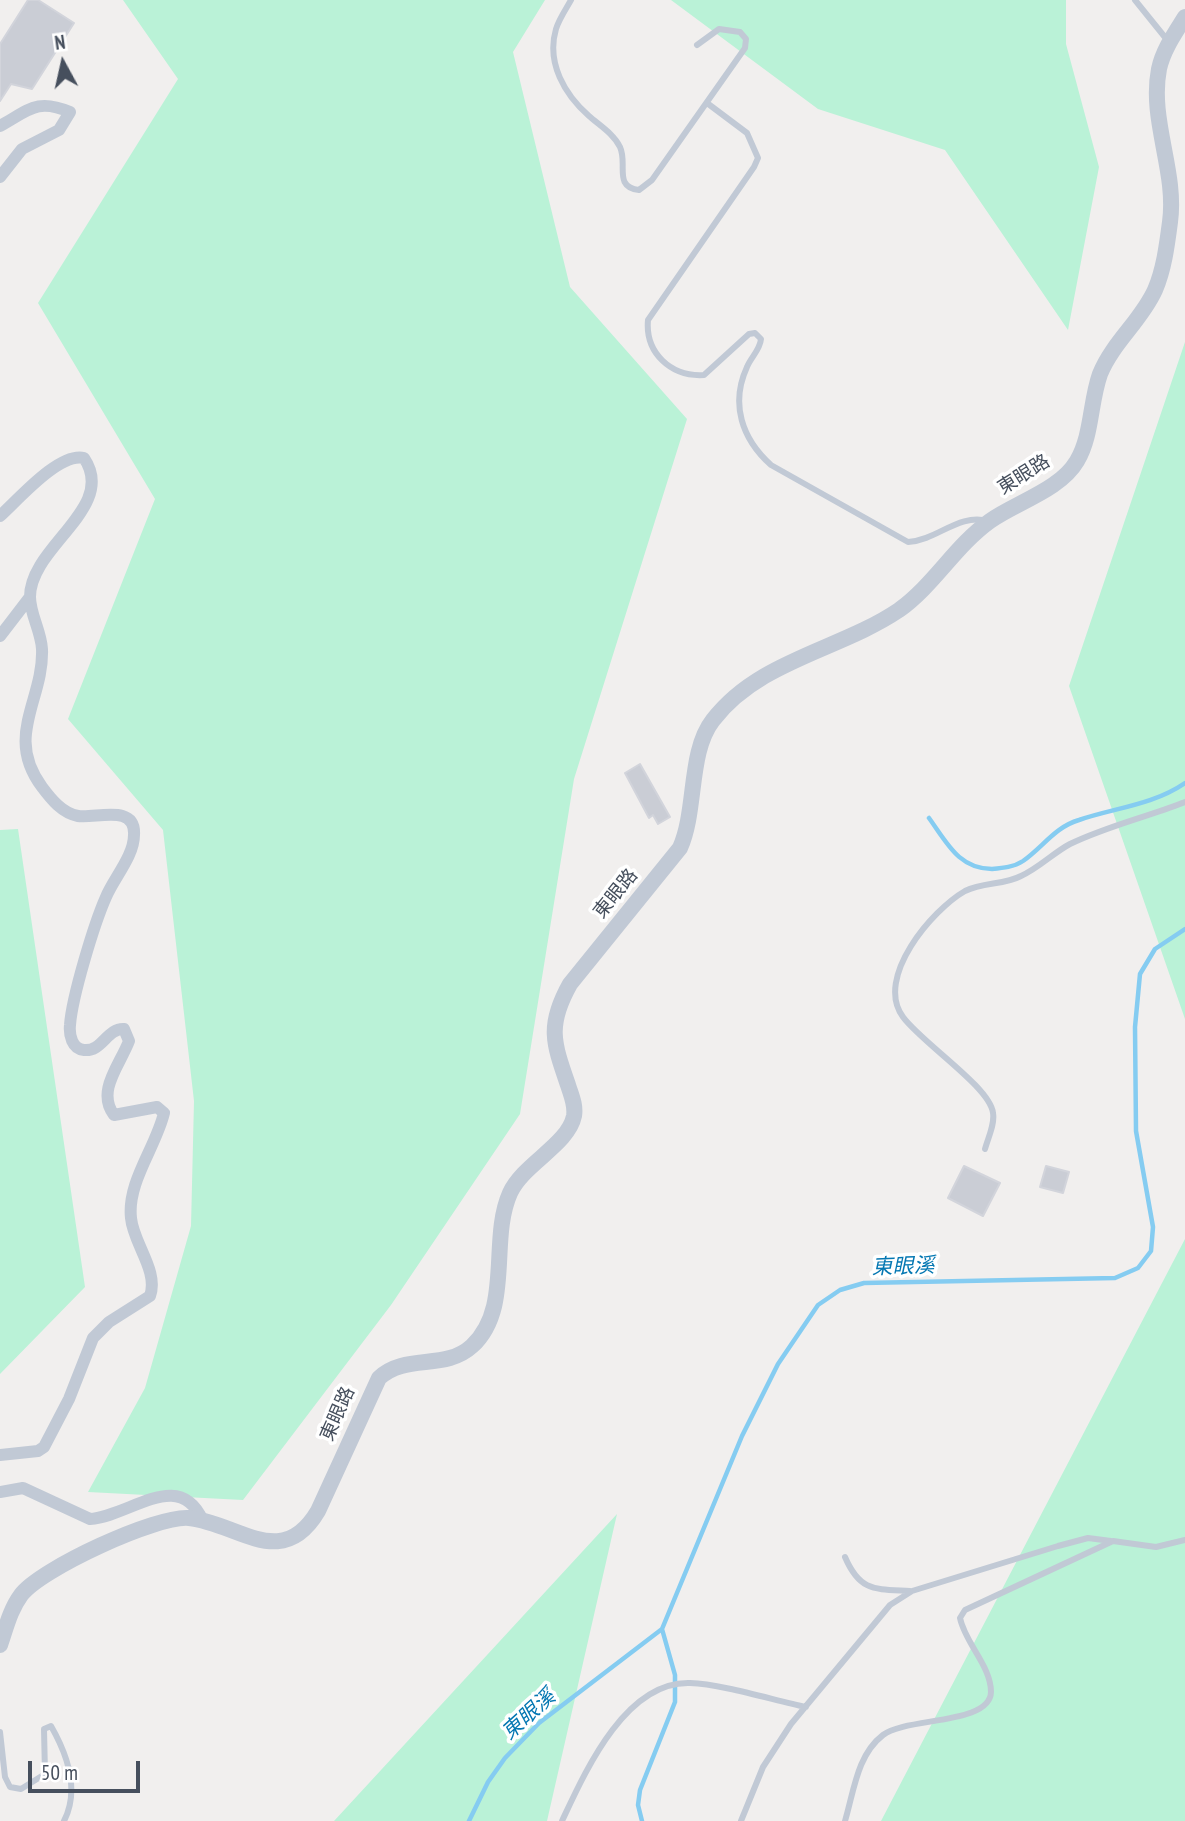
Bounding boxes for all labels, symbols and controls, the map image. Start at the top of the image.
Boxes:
north arrow [28,28,98,98]
text: N [53,30,67,55]
street label: 東眼路 [994,450,1054,500]
street label: 東眼路 [589,865,643,923]
water label: 東眼溪 [871,1253,935,1281]
street label: 東眼路 [316,1383,360,1445]
water label: 東眼溪 [497,1685,561,1745]
scale bar [32,1748,144,1792]
text: 50 m [41,1759,78,1786]

